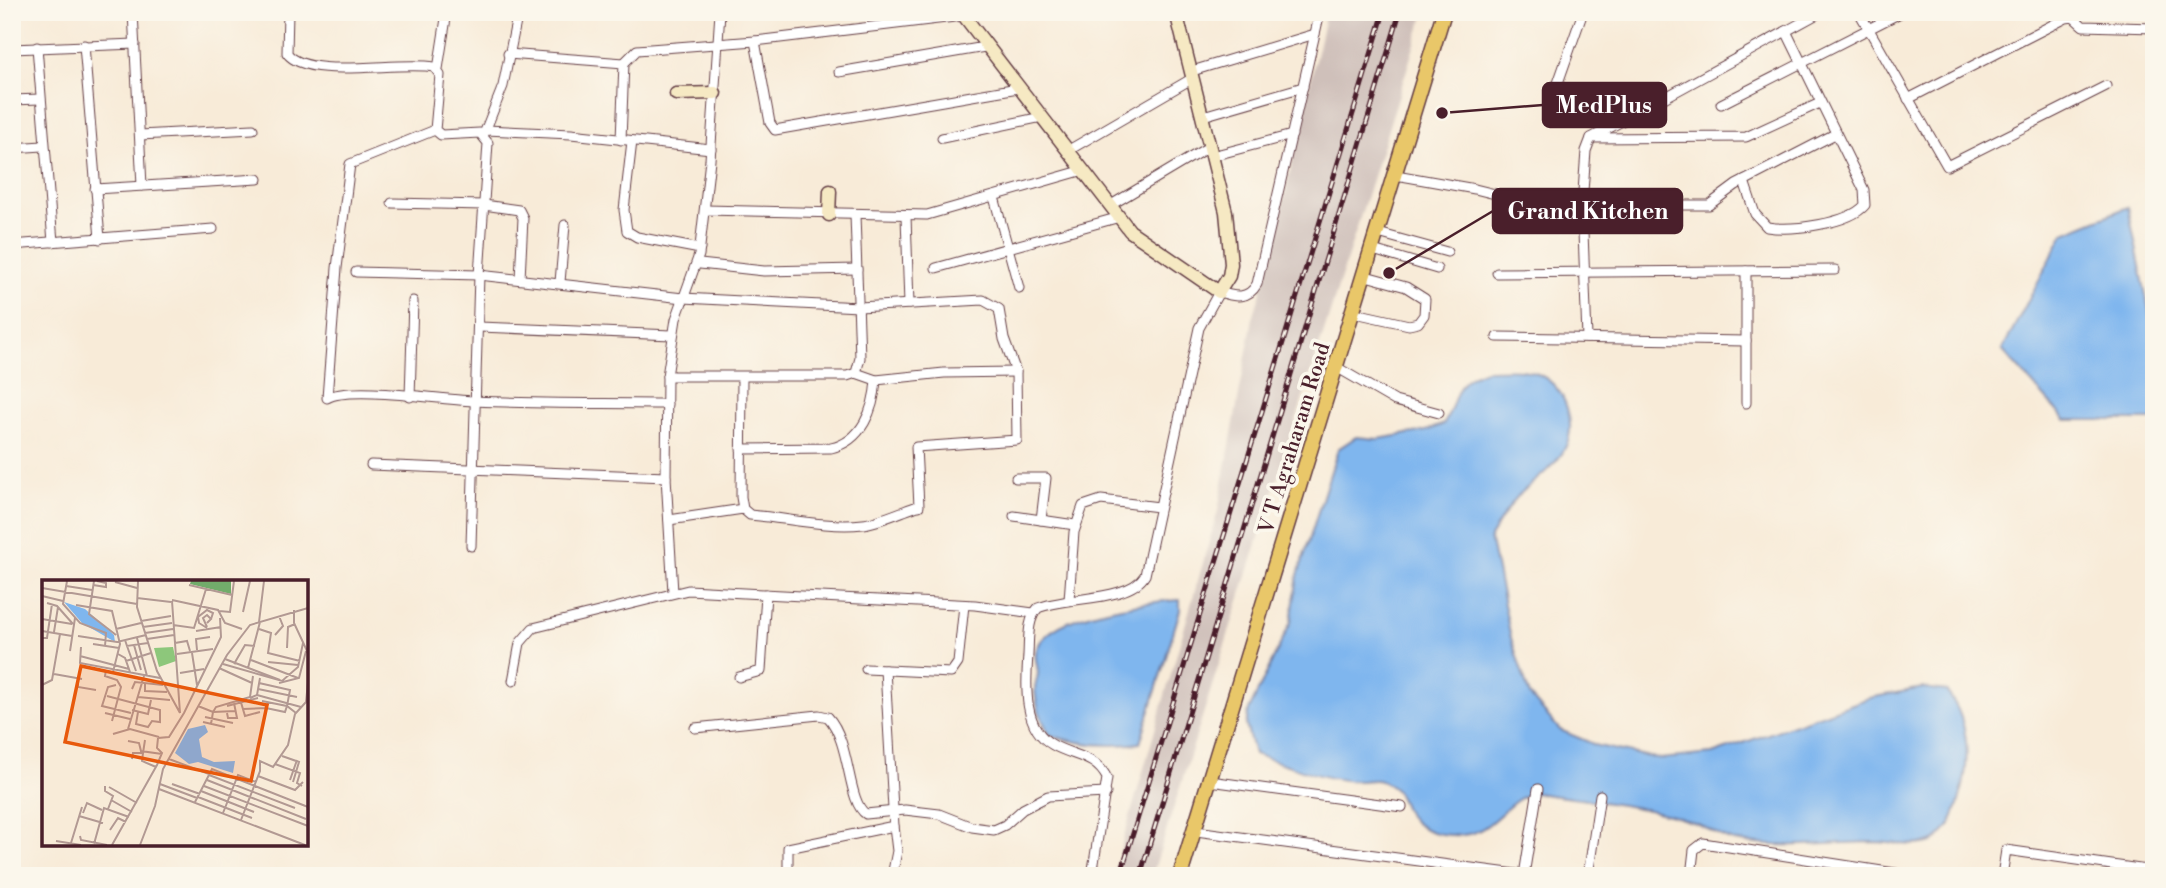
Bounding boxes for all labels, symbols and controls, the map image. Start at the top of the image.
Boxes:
callout: MedPlus [1543,83,1666,127]
text: MedPlus [1556,92,1652,120]
callout: Grand Kitchen [1493,189,1682,233]
text: Grand Kitchen [1507,198,1669,226]
street label: V T Agraharam Road [1253,339,1336,538]
inset map [42,580,308,846]

